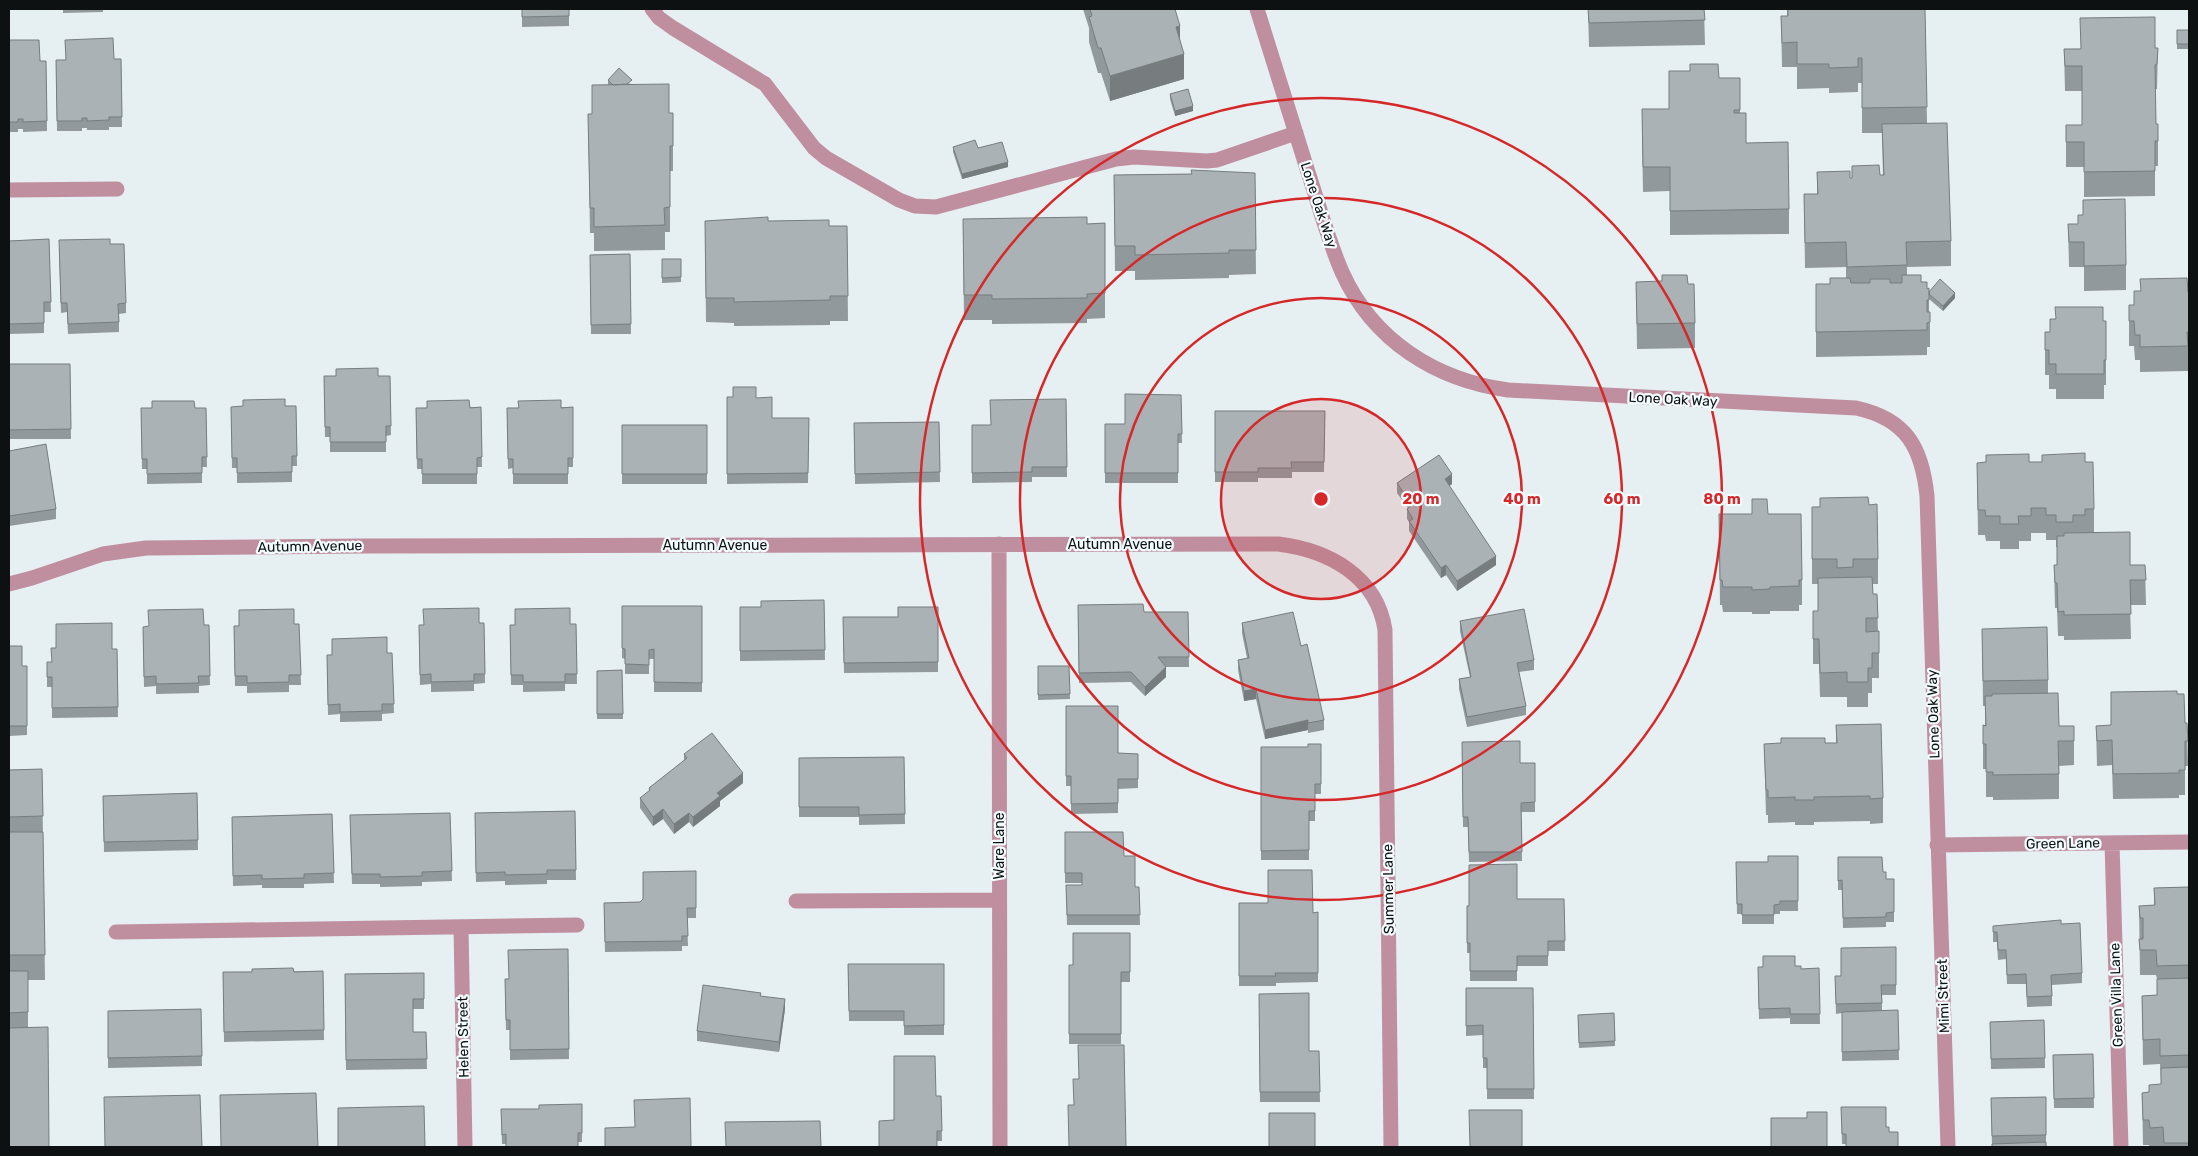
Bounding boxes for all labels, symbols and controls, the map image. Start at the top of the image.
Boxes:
street label: Lone Oak Way [1297,160,1340,250]
street label: Lone Oak Way [1628,389,1718,410]
centre of rings [1312,490,1330,508]
text: 20 m [1403,490,1439,508]
text: 40 m [1503,490,1541,508]
text: 60 m [1604,490,1640,508]
text: 80 m [1703,490,1741,508]
street label: Autumn Avenue [1068,536,1172,553]
street label: Autumn Avenue [258,537,363,556]
street label: Autumn Avenue [663,537,767,554]
street label: Lone Oak Way [1923,669,1944,759]
street label: Ware Lane [991,812,1008,880]
street label: Green Lane [2026,834,2100,853]
street label: Summer Lane [1379,844,1398,934]
street label: Green Villa Lane [2106,942,2127,1047]
street label: Mimi Street [1934,958,1953,1033]
street label: Helen Street [454,996,473,1078]

